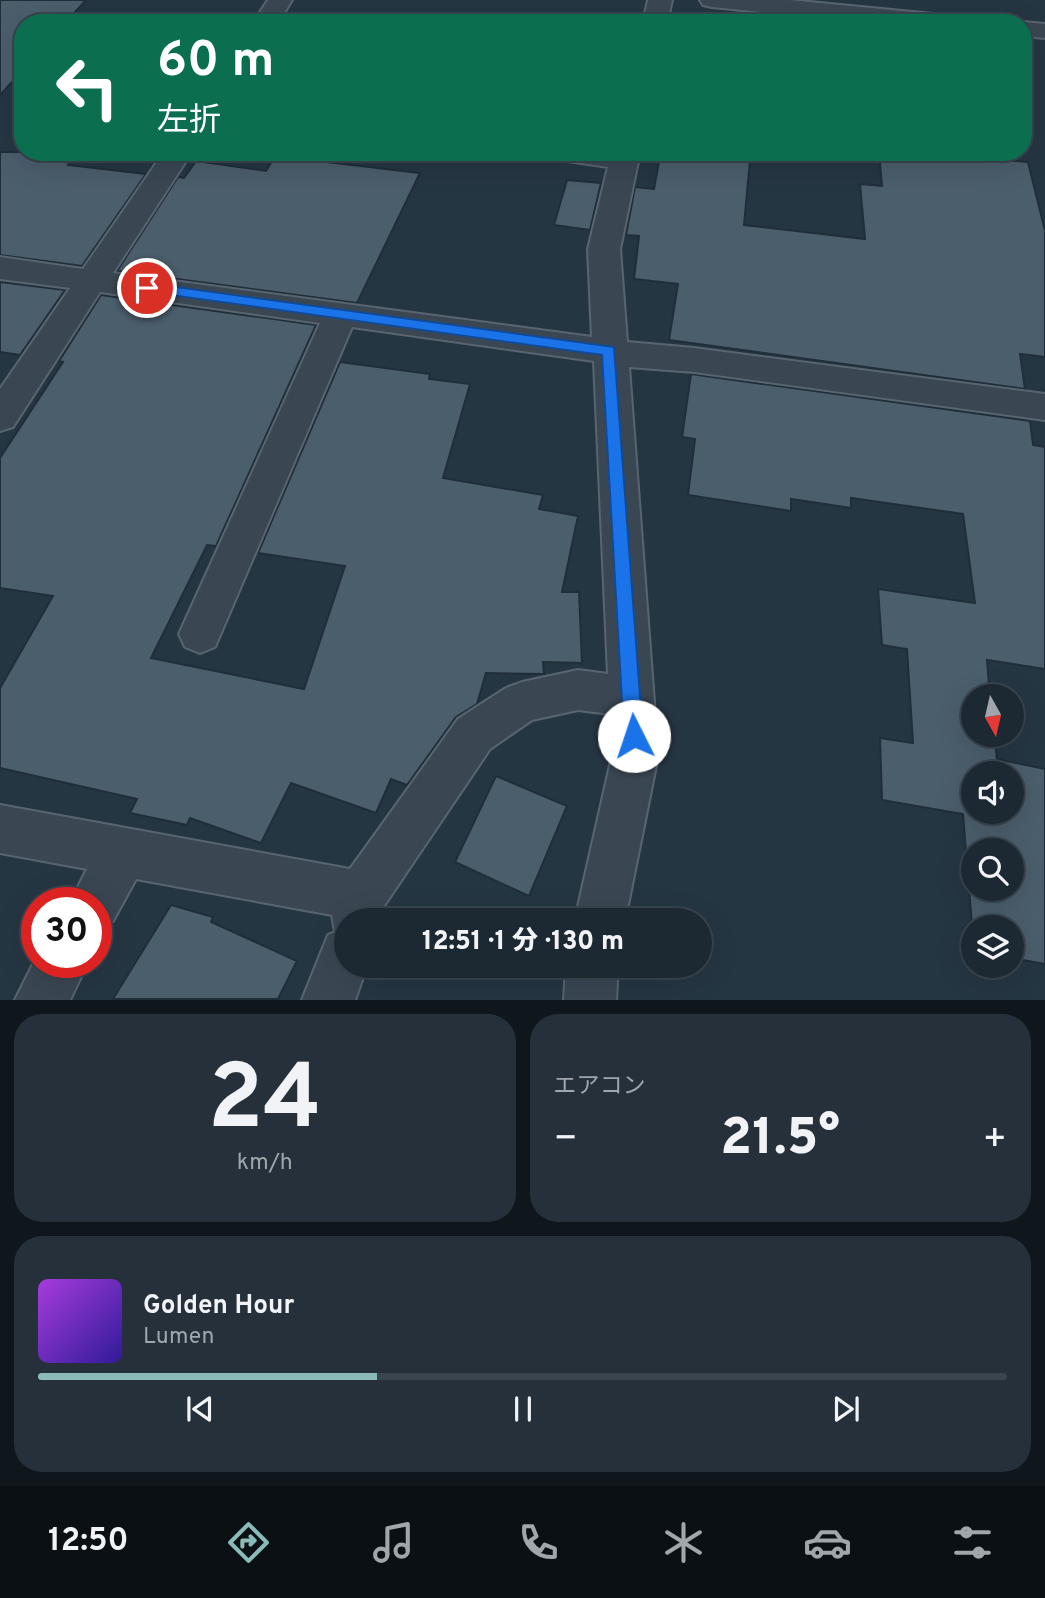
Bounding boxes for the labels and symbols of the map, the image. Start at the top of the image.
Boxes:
pin [117,258,177,318]
north arrow [961,684,1024,747]
position arrow [597,699,671,773]
speed limit sign: 30 [21,887,112,978]

